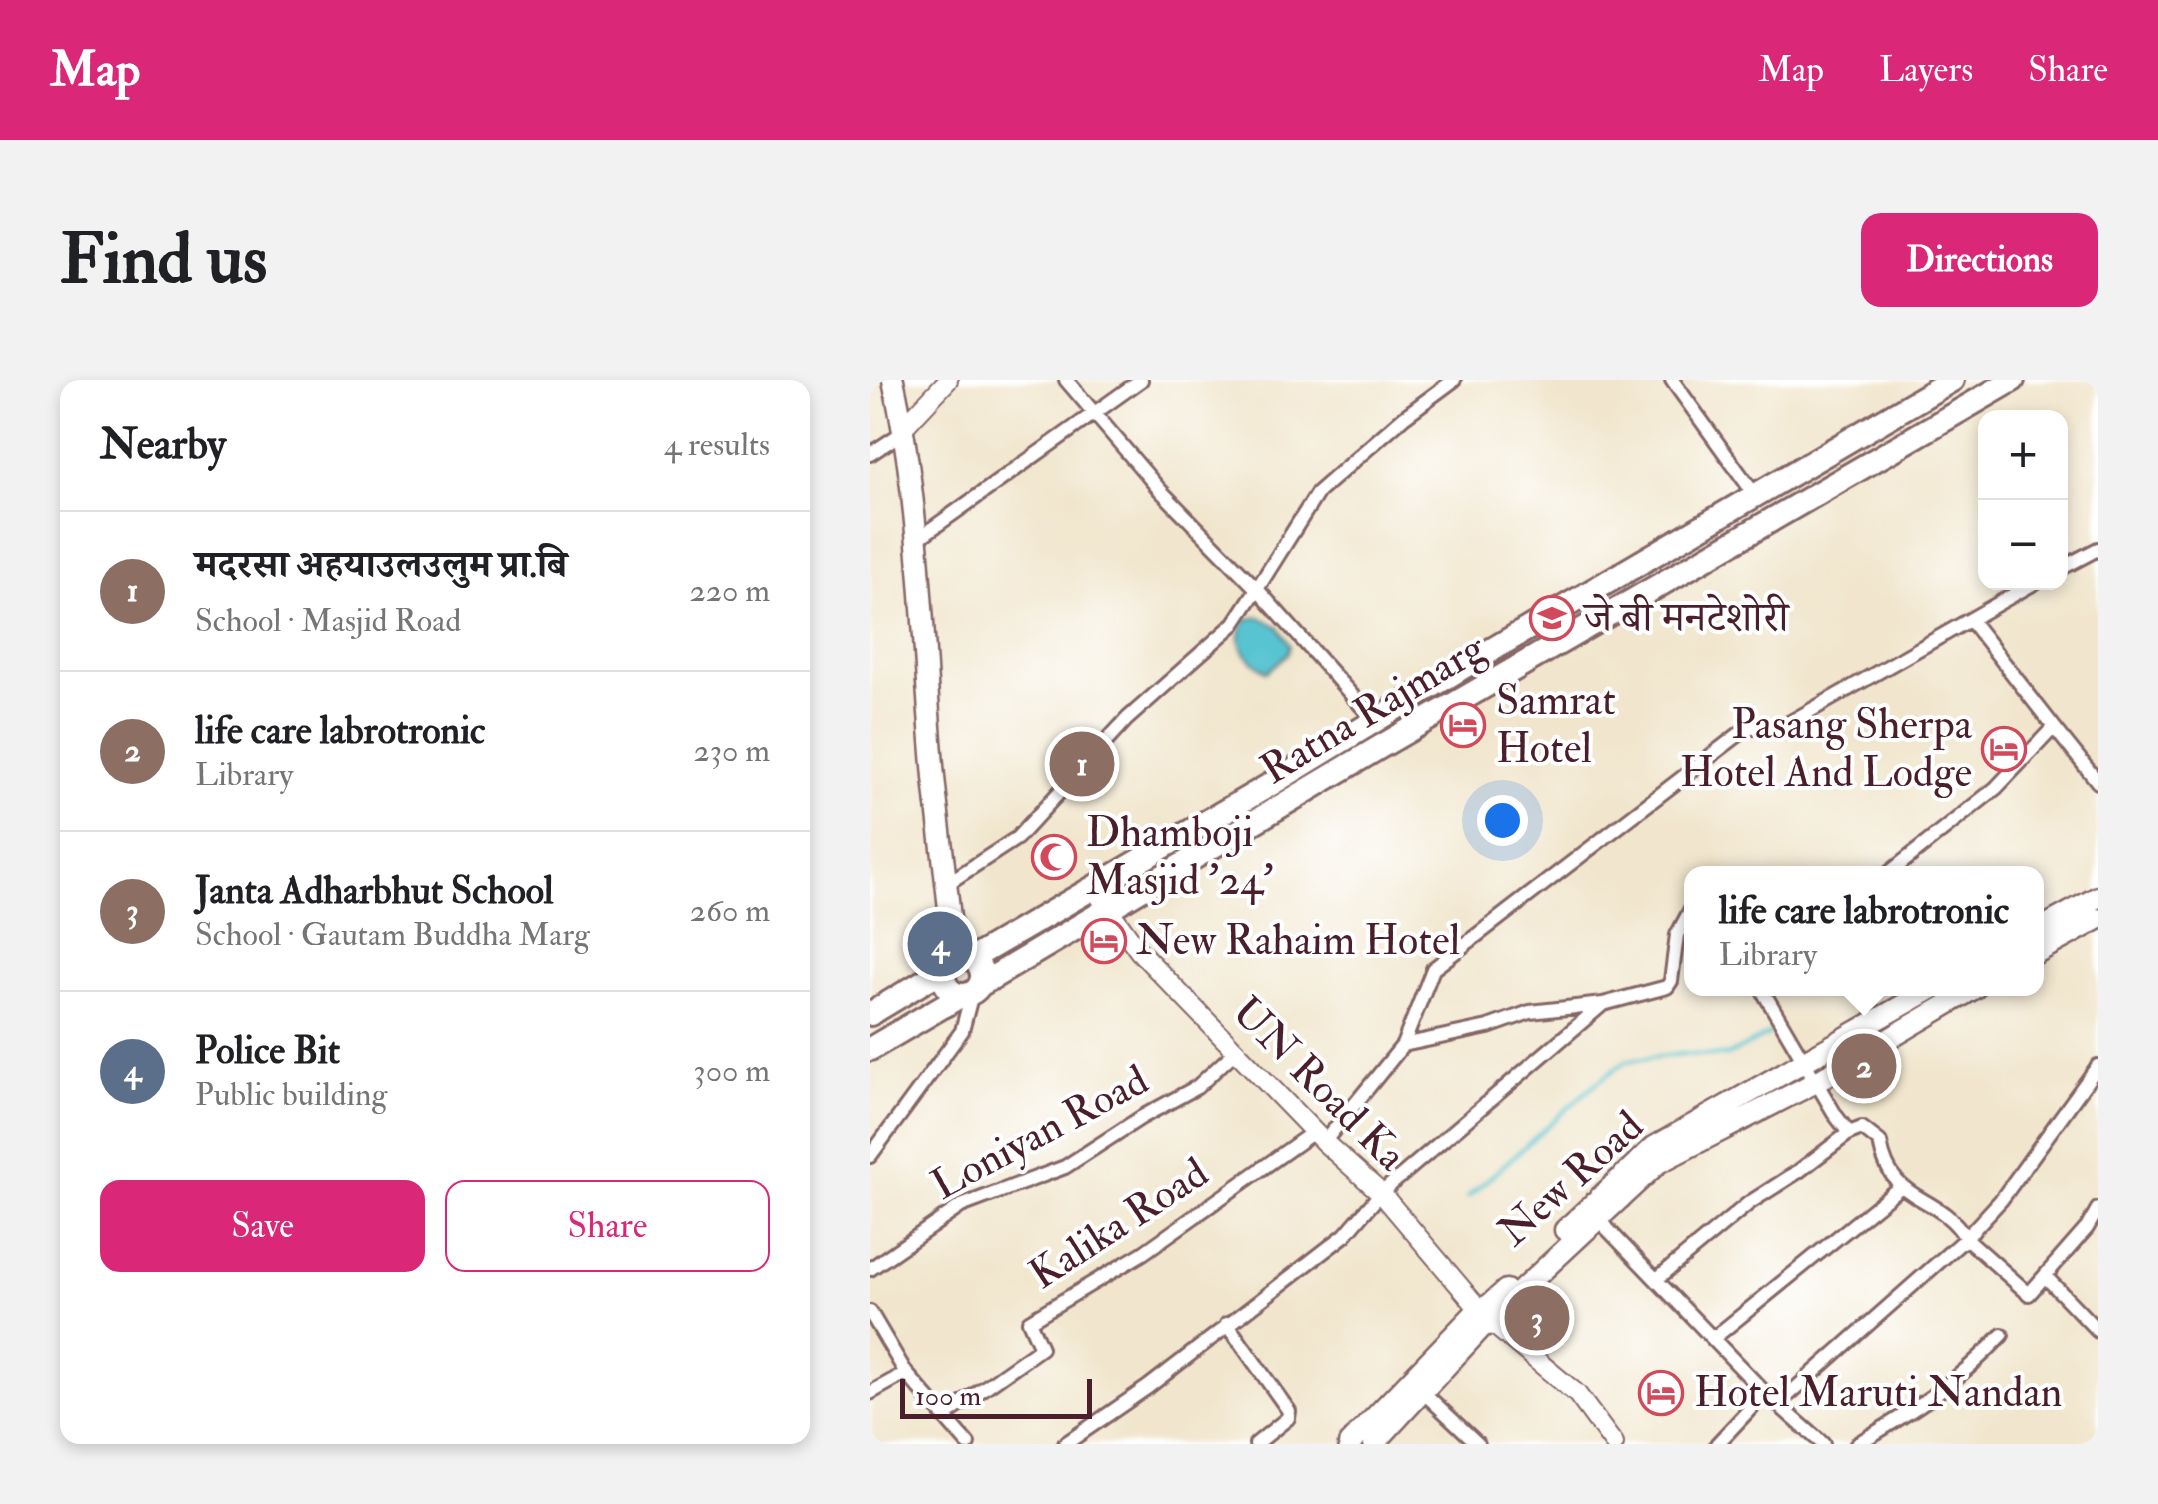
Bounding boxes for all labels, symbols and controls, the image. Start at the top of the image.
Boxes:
text: Map [50,40,140,100]
text: Map [1758,48,1824,92]
text: Layers [1879,48,1973,92]
text: Share [2028,48,2108,92]
button: Directions [1861,213,2098,307]
text: Find us [60,216,267,304]
map controls [1978,410,2068,590]
button: + [1978,410,2068,500]
text: Nearby [100,419,226,471]
text: 4 results [664,425,770,465]
button: − [1978,500,2068,590]
text: मदरसा अहयाउलउलुम प्रा.बि [195,541,567,589]
text: 1 [127,571,138,611]
text: 220 m [690,571,770,611]
place label: जे बी मनटेशोरी [1582,592,1791,644]
school or university icon: जे बी मनटेशोरी [1529,595,1575,641]
text: School · Masjid Road [195,601,461,641]
street label: Ratna Rajmarg [1252,621,1495,796]
place label: Samrat Hotel [1496,675,1616,775]
place label: Pasang Sherpa Hotel And Lodge [1680,699,1973,799]
hotel icon: Samrat Hotel [1440,702,1486,748]
text: life care labrotronic [195,707,485,755]
pin: 1 [1050,726,1114,802]
hotel icon: Pasang Sherpa Hotel And Lodge [1981,726,2027,772]
text: 2 [124,731,141,771]
text: 230 m [694,731,770,771]
text: Library [195,755,293,795]
your location [1477,795,1528,846]
place label: Dhamboji Masjid '24' [1086,807,1273,907]
mosque icon: Dhamboji Masjid '24' [1031,834,1077,880]
popup [1684,866,2044,996]
text: Janta Adharbhut School [195,867,554,915]
text: life care labrotronic [1719,887,2009,935]
text: 3 [126,891,139,931]
text: 260 m [690,891,770,931]
pin: 4 [908,906,972,982]
text: School · Gautam Buddha Marg [195,915,590,955]
place label: New Rahaim Hotel [1136,915,1460,967]
hotel icon: New Rahaim Hotel [1081,918,1127,964]
text: Library [1719,935,1817,975]
street label: UN Road Ka [1221,986,1417,1182]
text: Police Bit [195,1027,340,1075]
pin: 2 [1832,1028,1896,1104]
text: 4 [124,1051,141,1091]
text: 300 m [693,1051,770,1091]
street label: Loniyan Road [923,1054,1157,1212]
text: Public building [195,1075,387,1115]
street label: New Road [1488,1100,1654,1257]
street label: Kalika Road [1020,1147,1218,1301]
button: Save [100,1180,425,1272]
button: Share [445,1180,770,1272]
pin: 3 [1504,1280,1570,1356]
place label: Hotel Maruti Nandan [1694,1367,2062,1419]
hotel icon: Hotel Maruti Nandan [1638,1370,1684,1416]
scale bar [900,1374,1092,1418]
text: 100 m [915,1379,981,1414]

